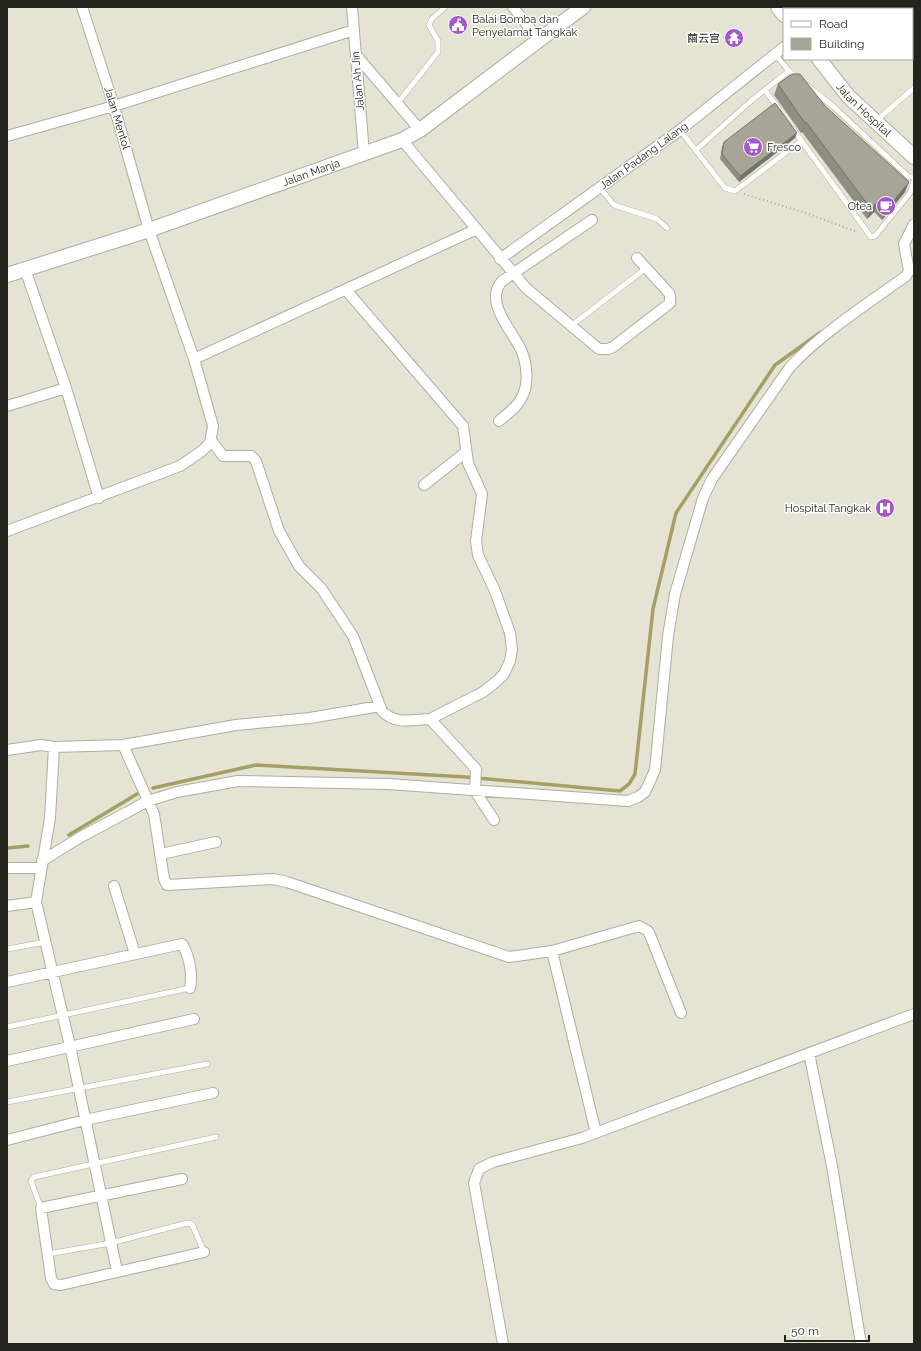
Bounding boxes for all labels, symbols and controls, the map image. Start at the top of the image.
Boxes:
legend [783,8,913,60]
place label: Balai Bomba dan Penyelamat Tangkak [472,13,577,39]
public building icon: Balai Bomba dan Penyelamat Tangkak [447,14,469,36]
text: Road [819,17,848,31]
temple icon: 繭云宫 [723,27,745,49]
place label: 繭云宫 [687,32,720,45]
text: Building [819,37,865,51]
street label: Jalan Ah Jin [349,51,367,111]
street label: Jalan Hospital [834,80,894,139]
street label: Jalan Mentol [101,85,133,151]
street label: Jalan Padang Lalang [597,120,691,192]
supermarket icon: Fresco [742,136,764,158]
place label: Fresco [767,141,801,154]
street label: Jalan Manja [281,156,342,189]
cafe icon: Otea [875,195,897,217]
place label: Otea [848,200,872,213]
hospital icon: Hospital Tangkak [874,497,896,519]
place label: Hospital Tangkak [785,502,871,515]
scale bar [785,1317,869,1343]
text: 50 m [791,1324,819,1338]

